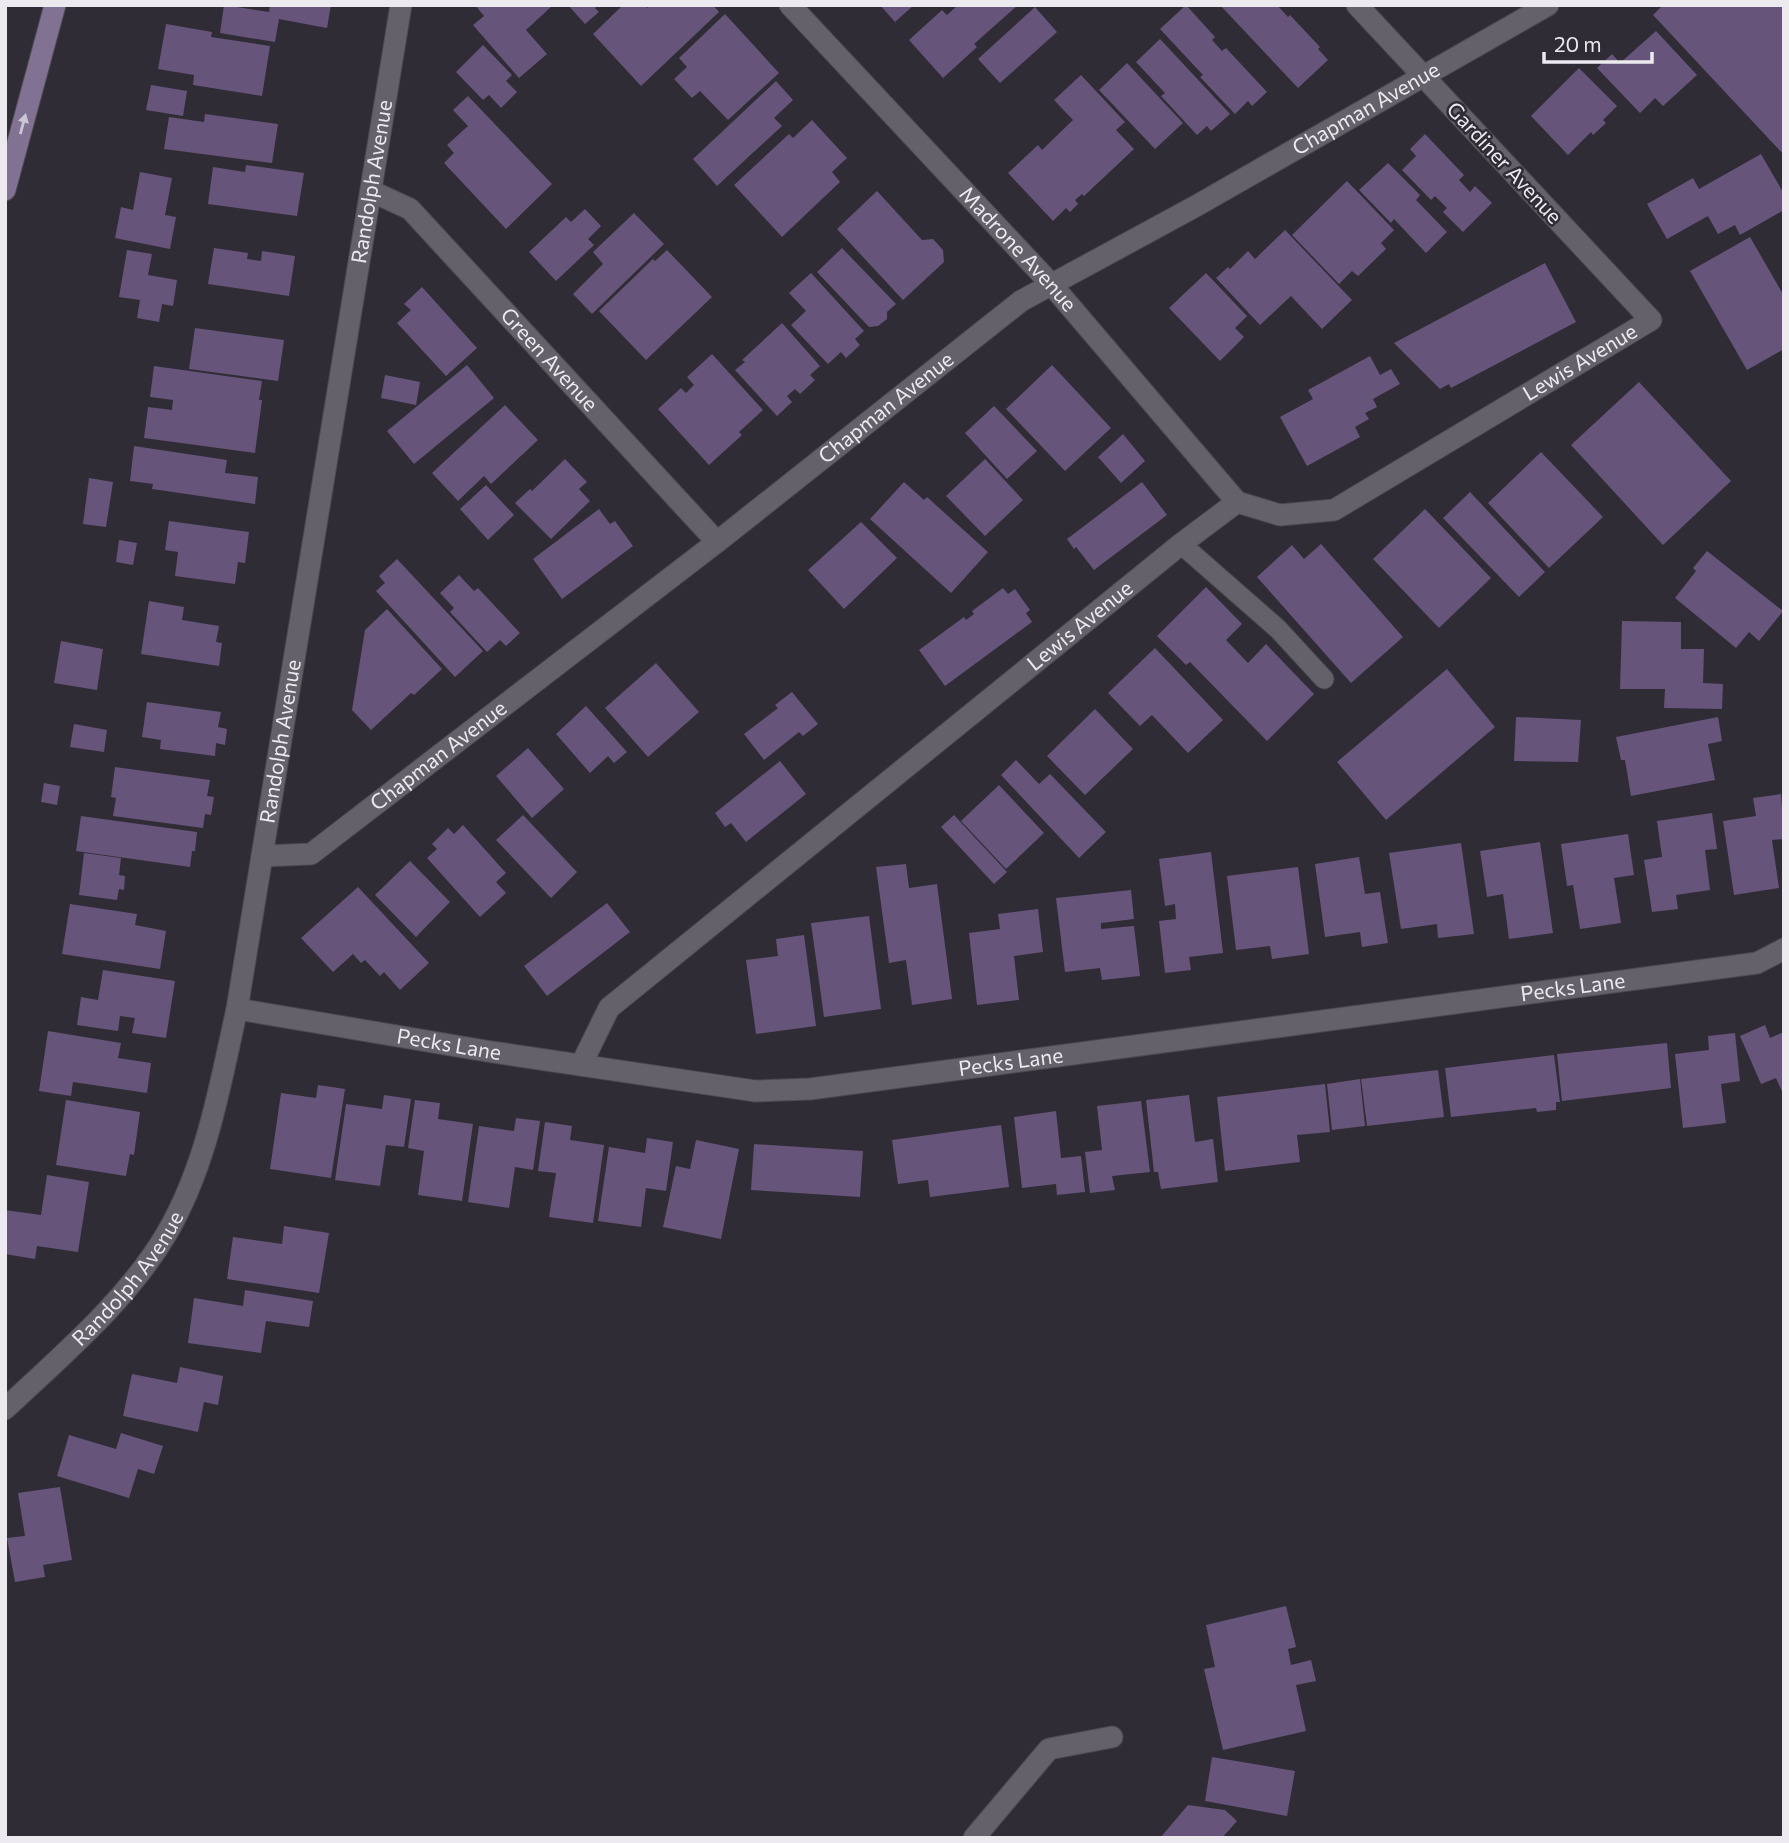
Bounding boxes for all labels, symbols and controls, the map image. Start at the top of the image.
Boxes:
scale bar [1544,21,1652,65]
text: 20 m [1554,31,1602,56]
street label: Chapman Avenue [1287,56,1443,159]
street label: Gardiner Avenue [1442,96,1568,228]
street label: Randolph Avenue [345,98,396,265]
one-way arrow [18,113,29,135]
street label: Madrone Avenue [955,181,1083,316]
street label: Green Avenue [496,302,604,416]
street label: Lewis Avenue [1518,317,1641,405]
street label: Chapman Avenue [813,346,958,468]
street label: Lewis Avenue [1021,575,1137,675]
street label: Randolph Avenue [254,657,305,825]
street label: Chapman Avenue [365,694,511,815]
street label: Pecks Lane [1519,967,1626,1005]
street label: Pecks Lane [395,1022,503,1064]
street label: Pecks Lane [957,1041,1064,1080]
street label: Randolph Avenue [66,1207,188,1350]

